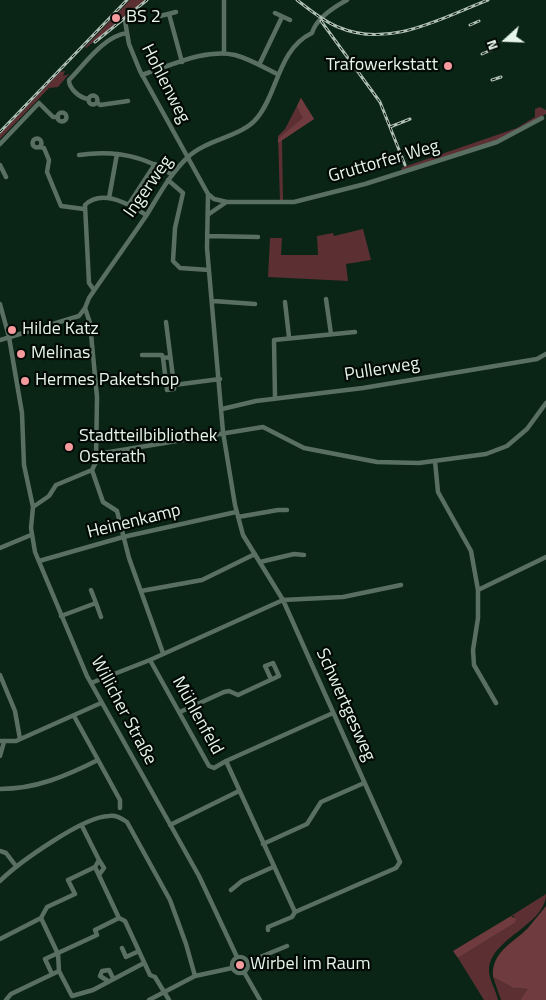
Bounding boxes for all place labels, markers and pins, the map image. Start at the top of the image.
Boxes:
place label: BS 2 [126,7,161,29]
marker: BS 2 [110,12,122,24]
place label: Trafowerkstatt [326,55,438,77]
marker: Trafowerkstatt [442,60,454,72]
place label: Hilde Katz [22,319,99,341]
marker: Hilde Katz [6,324,18,336]
place label: Melinas [31,343,90,365]
marker: Melinas [15,348,27,360]
place label: Hermes Paketshop [35,370,179,392]
marker: Hermes Paketshop [19,375,31,387]
place label: Stadtteilbibliothek Osterath [79,426,217,468]
marker: Stadtteilbibliothek Osterath [63,441,75,453]
place label: Wirbel im Raum [250,954,370,976]
marker: Wirbel im Raum [234,959,246,971]

